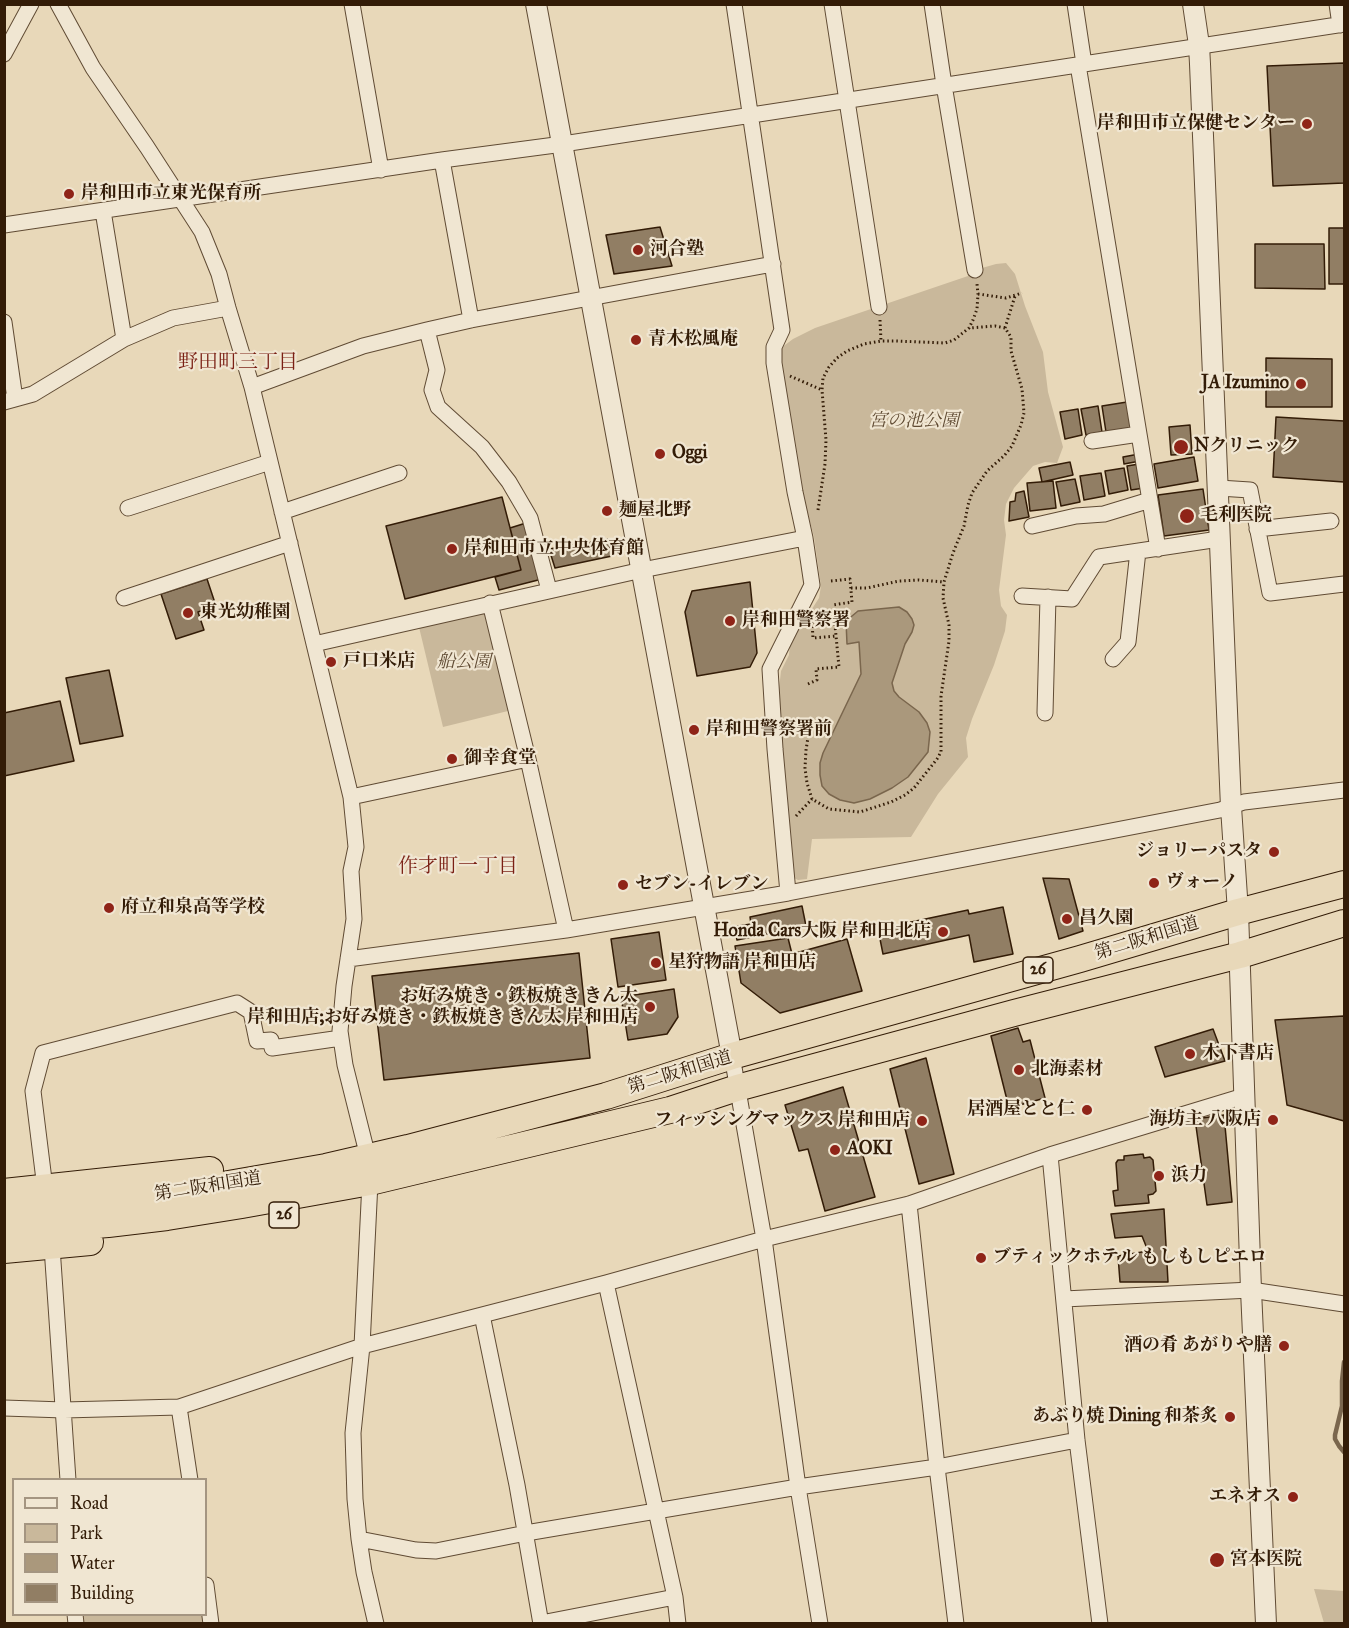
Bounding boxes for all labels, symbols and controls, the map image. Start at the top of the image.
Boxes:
place label: 岸和田市立保健センター [1097,113,1295,135]
marker: 岸和田市立保健センター [1300,117,1314,131]
place label: 岸和田市立東光保育所 [81,183,261,205]
marker: 岸和田市立東光保育所 [62,187,76,201]
place label: 河合塾 [650,239,704,261]
marker: 河合塾 [631,243,645,257]
place label: 青木松風庵 [648,329,738,351]
marker: 青木松風庵 [629,333,643,347]
district label: 野田町三丁目 [178,351,298,375]
place label: JA Izumino [1201,373,1289,395]
marker: JA Izumino [1294,377,1308,391]
park label: 宮の池公園 [869,411,959,433]
place label: Nクリニック [1194,436,1299,458]
marker: Nクリニック [1172,438,1190,456]
place label: Oggi [672,443,707,465]
marker: Oggi [653,447,667,461]
place label: 麺屋北野 [619,500,691,522]
marker: 麺屋北野 [600,504,614,518]
place label: 毛利医院 [1200,505,1272,527]
marker: 毛利医院 [1178,507,1196,525]
place label: 岸和田市立中央体育館 [464,538,644,560]
marker: 岸和田市立中央体育館 [445,542,459,556]
place label: 東光幼稚園 [200,602,290,624]
marker: 東光幼稚園 [181,606,195,620]
place label: 岸和田警察署 [742,610,850,632]
marker: 岸和田警察署 [723,614,737,628]
place label: 戸口米店 [343,651,415,673]
park label: 船公園 [437,652,491,674]
marker: 戸口米店 [324,655,338,669]
place label: 岸和田警察署前 [706,719,832,741]
marker: 岸和田警察署前 [687,723,701,737]
place label: 御幸食堂 [464,748,536,770]
marker: 御幸食堂 [445,752,459,766]
place label: ジョリーパスタ [1136,841,1262,863]
marker: ジョリーパスタ [1267,845,1281,859]
district label: 作才町一丁目 [398,855,518,879]
place label: ヴォーノ [1166,872,1238,894]
place label: セブン-イレブン [635,874,768,896]
marker: ヴォーノ [1147,876,1161,890]
marker: セブン-イレブン [616,878,630,892]
place label: 府立和泉高等学校 [121,897,265,919]
marker: 府立和泉高等学校 [102,901,116,915]
place label: 昌久園 [1079,908,1133,930]
marker: 昌久園 [1060,912,1074,926]
street label: 第二阪和国道 [1092,913,1202,965]
place label: Honda Cars大阪 岸和田北店 [713,921,931,943]
marker: Honda Cars大阪 岸和田北店 [936,925,950,939]
place label: 星狩物語 岸和田店 [668,952,816,974]
marker: 星狩物語 岸和田店 [649,956,663,970]
road number: 26 [1023,957,1053,983]
place label: お好み焼き・鉄板焼き きん太 岸和田店;お好み焼き・鉄板焼き きん太 岸和田店 [247,986,638,1028]
marker: お好み焼き・鉄板焼き きん太 岸和田店;お好み焼き・鉄板焼き きん太 岸和田店 [643,1000,657,1014]
place label: 木下書店 [1202,1043,1274,1065]
street label: 第二阪和国道 [625,1047,735,1099]
marker: 木下書店 [1183,1047,1197,1061]
place label: 北海素材 [1031,1059,1103,1081]
marker: 北海素材 [1012,1063,1026,1077]
place label: 居酒屋とと仁 [967,1099,1075,1121]
marker: 居酒屋とと仁 [1080,1103,1094,1117]
place label: 海坊主 八阪店 [1149,1109,1261,1131]
place label: フィッシングマックス 岸和田店 [654,1110,910,1132]
marker: 海坊主 八阪店 [1266,1113,1280,1127]
marker: フィッシングマックス 岸和田店 [915,1114,929,1128]
place label: AOKI [847,1139,893,1161]
marker: AOKI [828,1143,842,1157]
place label: 浜力 [1171,1165,1207,1187]
street label: 第二阪和国道 [153,1168,263,1206]
marker: 浜力 [1152,1169,1166,1183]
road number: 26 [269,1202,299,1228]
place label: ブティックホテル もしもしピエロ [993,1247,1267,1269]
marker: ブティックホテル もしもしピエロ [974,1251,988,1265]
place label: 酒の肴 あがりや膳 [1124,1335,1272,1357]
marker: 酒の肴 あがりや膳 [1277,1339,1291,1353]
place label: あぶり焼 Dining 和茶炙 [1032,1406,1218,1428]
marker: あぶり焼 Dining 和茶炙 [1223,1410,1237,1424]
legend [12,1478,207,1616]
place label: エネオス [1209,1486,1281,1508]
marker: エネオス [1286,1490,1300,1504]
text: Road [70,1492,108,1514]
text: Park [70,1522,103,1544]
place label: 宮本医院 [1230,1549,1302,1571]
marker: 宮本医院 [1208,1551,1226,1569]
text: Water [70,1552,114,1574]
text: Building [70,1582,133,1604]

